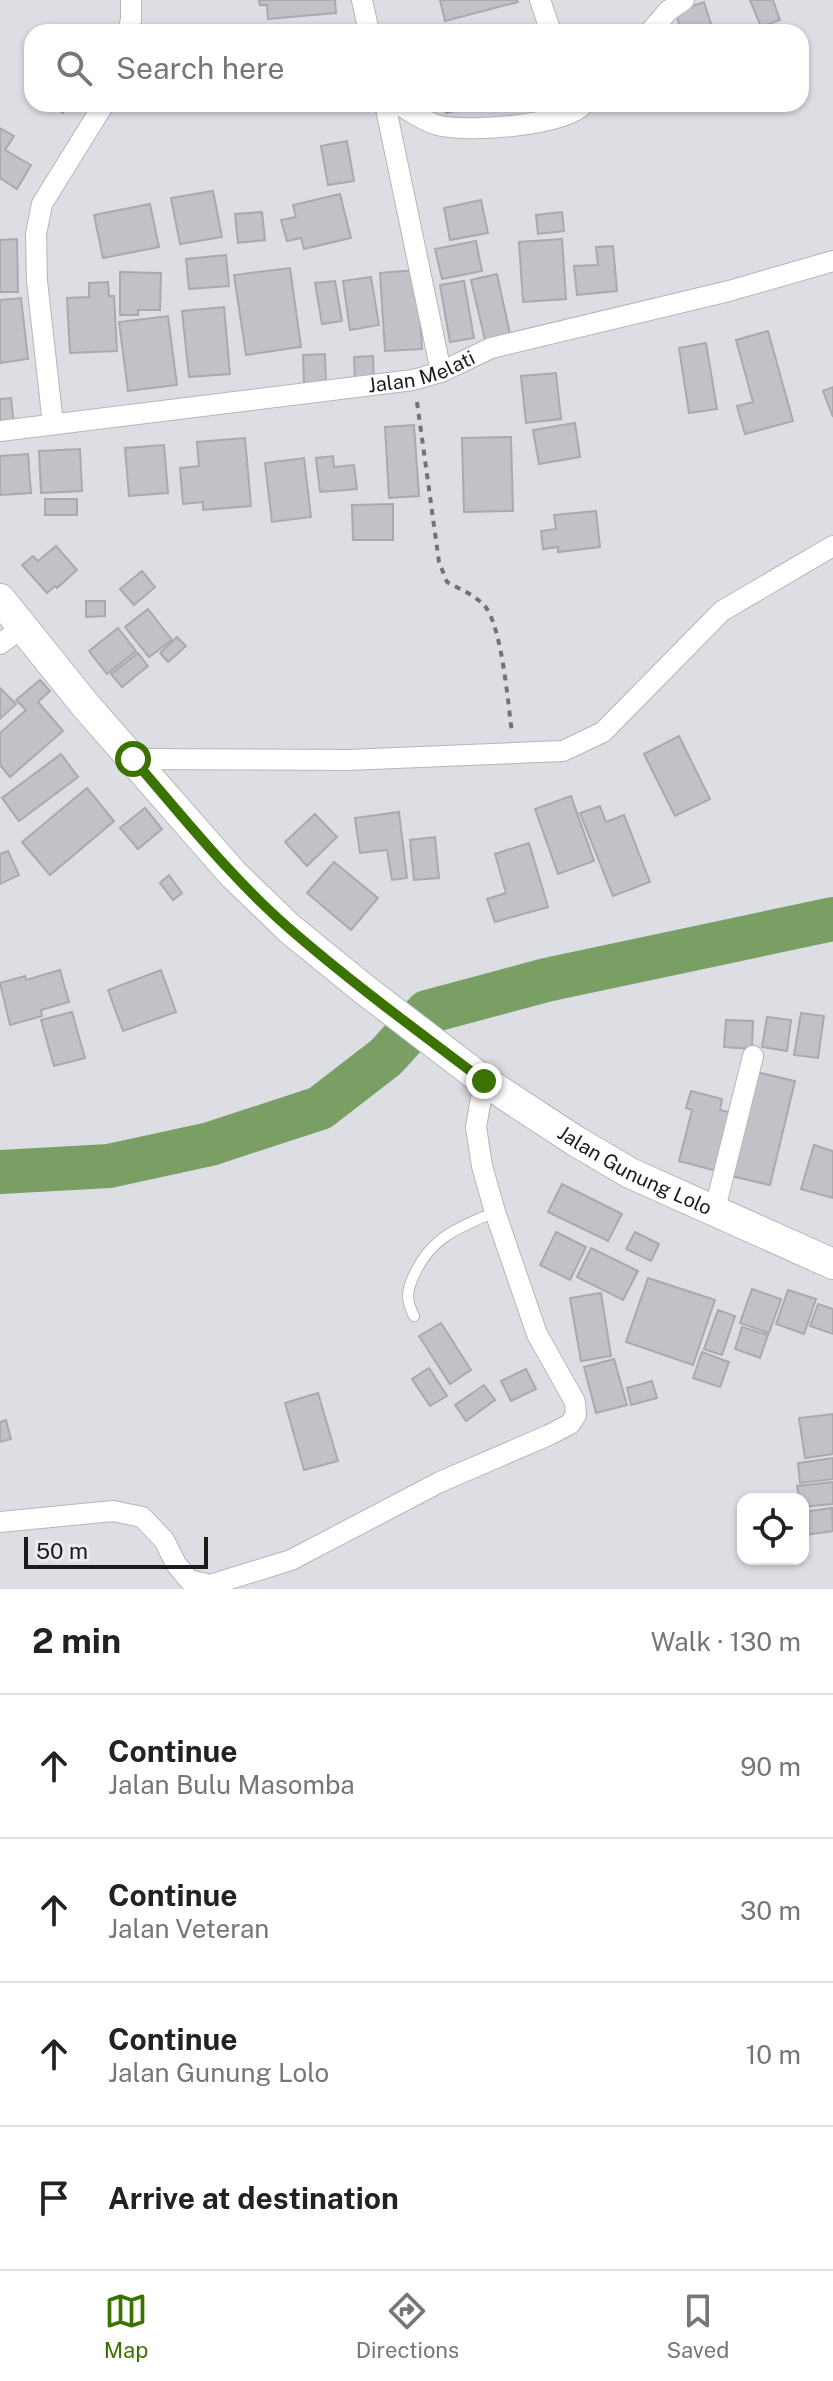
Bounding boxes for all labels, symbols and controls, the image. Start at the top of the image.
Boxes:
search box [24,24,809,112]
icon: search [52,46,96,90]
text: Search here [116,50,284,86]
street label: Jalan Melati [366,346,479,397]
route start [115,741,151,777]
route end [466,1063,502,1099]
street label: Jalan Gunung Lolo [553,1121,715,1220]
map controls [737,1493,809,1565]
button: locate [737,1493,809,1565]
scale bar [24,1533,208,1569]
text: 50 m [36,1538,88,1564]
text: 2 min [32,1621,121,1661]
text: Walk · 130 m [651,1626,801,1657]
text: Continue [108,1733,238,1769]
icon: ahead [32,1744,76,1788]
text: 90 m [740,1751,801,1782]
text: Jalan Bulu Masomba [108,1769,355,1800]
text: Continue [108,1877,238,1913]
icon: ahead [32,1888,76,1932]
text: 30 m [740,1895,801,1926]
text: Jalan Veteran [108,1913,269,1944]
text: Continue [108,2021,238,2057]
icon: ahead [32,2032,76,2076]
text: 10 m [746,2039,801,2070]
text: Jalan Gunung Lolo [108,2057,329,2088]
icon: arrive [32,2176,76,2220]
text: Arrive at destination [108,2180,399,2216]
tab: Map [104,2289,148,2363]
tab: Directions [356,2289,459,2363]
tab: Saved [666,2289,729,2363]

